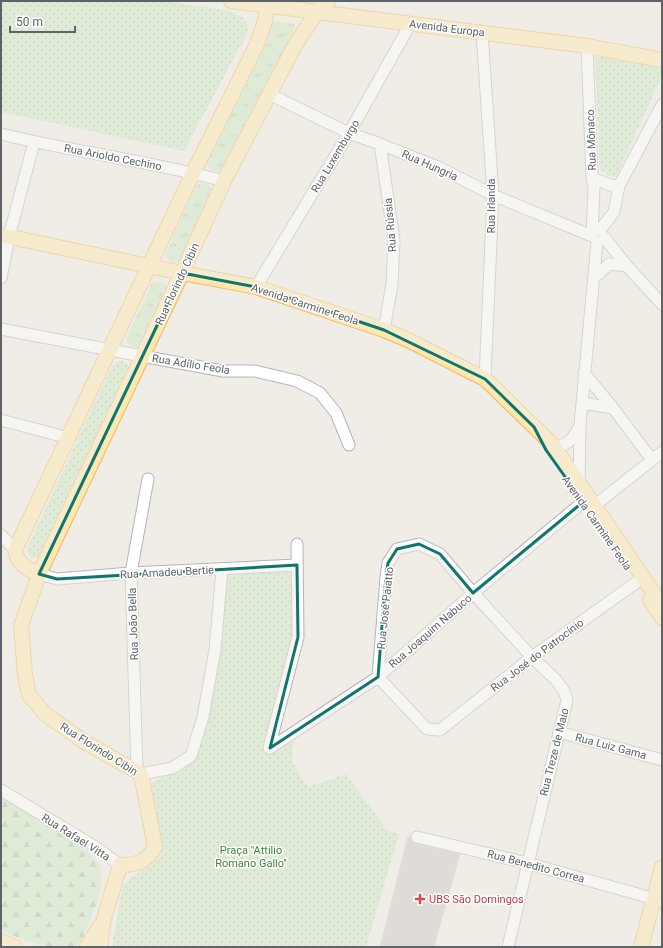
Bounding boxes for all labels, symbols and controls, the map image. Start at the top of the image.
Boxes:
scale bar [10,8,75,34]
text: 50 m [16,15,43,29]
street label: Avenida Europa [408,17,485,40]
street label: Rua Mônaco [584,109,599,171]
street label: Rua Luxemburgo [309,118,362,195]
street label: Rua Arioldo Cechino [63,142,163,173]
street label: Rua Hungria [400,147,460,184]
street label: Rua Irlanda [485,178,498,234]
street label: Rua Rússia [382,197,399,253]
street label: Rua Florindo Cibin [153,241,202,327]
street label: Avenida Carmine Feola [249,281,360,328]
street label: Rua Adílio Feola [151,352,231,377]
street label: Avenida Carmine Feola [559,474,634,573]
street label: Rua Amadeu Bertie [120,564,214,581]
street label: Rua José Paiatto [375,566,396,650]
street label: Rua João Bella [126,587,141,661]
street label: Rua Joaquim Nabuco [386,592,474,671]
street label: Rua José do Patrocínio [488,616,586,695]
street label: Rua Treze de Maio [537,707,572,797]
street label: Rua Florindo Cibin [58,720,140,779]
street label: Rua Luiz Gama [574,731,648,762]
street label: Rua Rafael Vitta [39,811,112,864]
park label: Praça "Attilio Romano Gallo" [215,844,287,870]
street label: Rua Benedito Correa [486,847,586,886]
marker: UBS São Domingos [414,893,426,905]
place label: UBS São Domingos [429,893,524,906]

